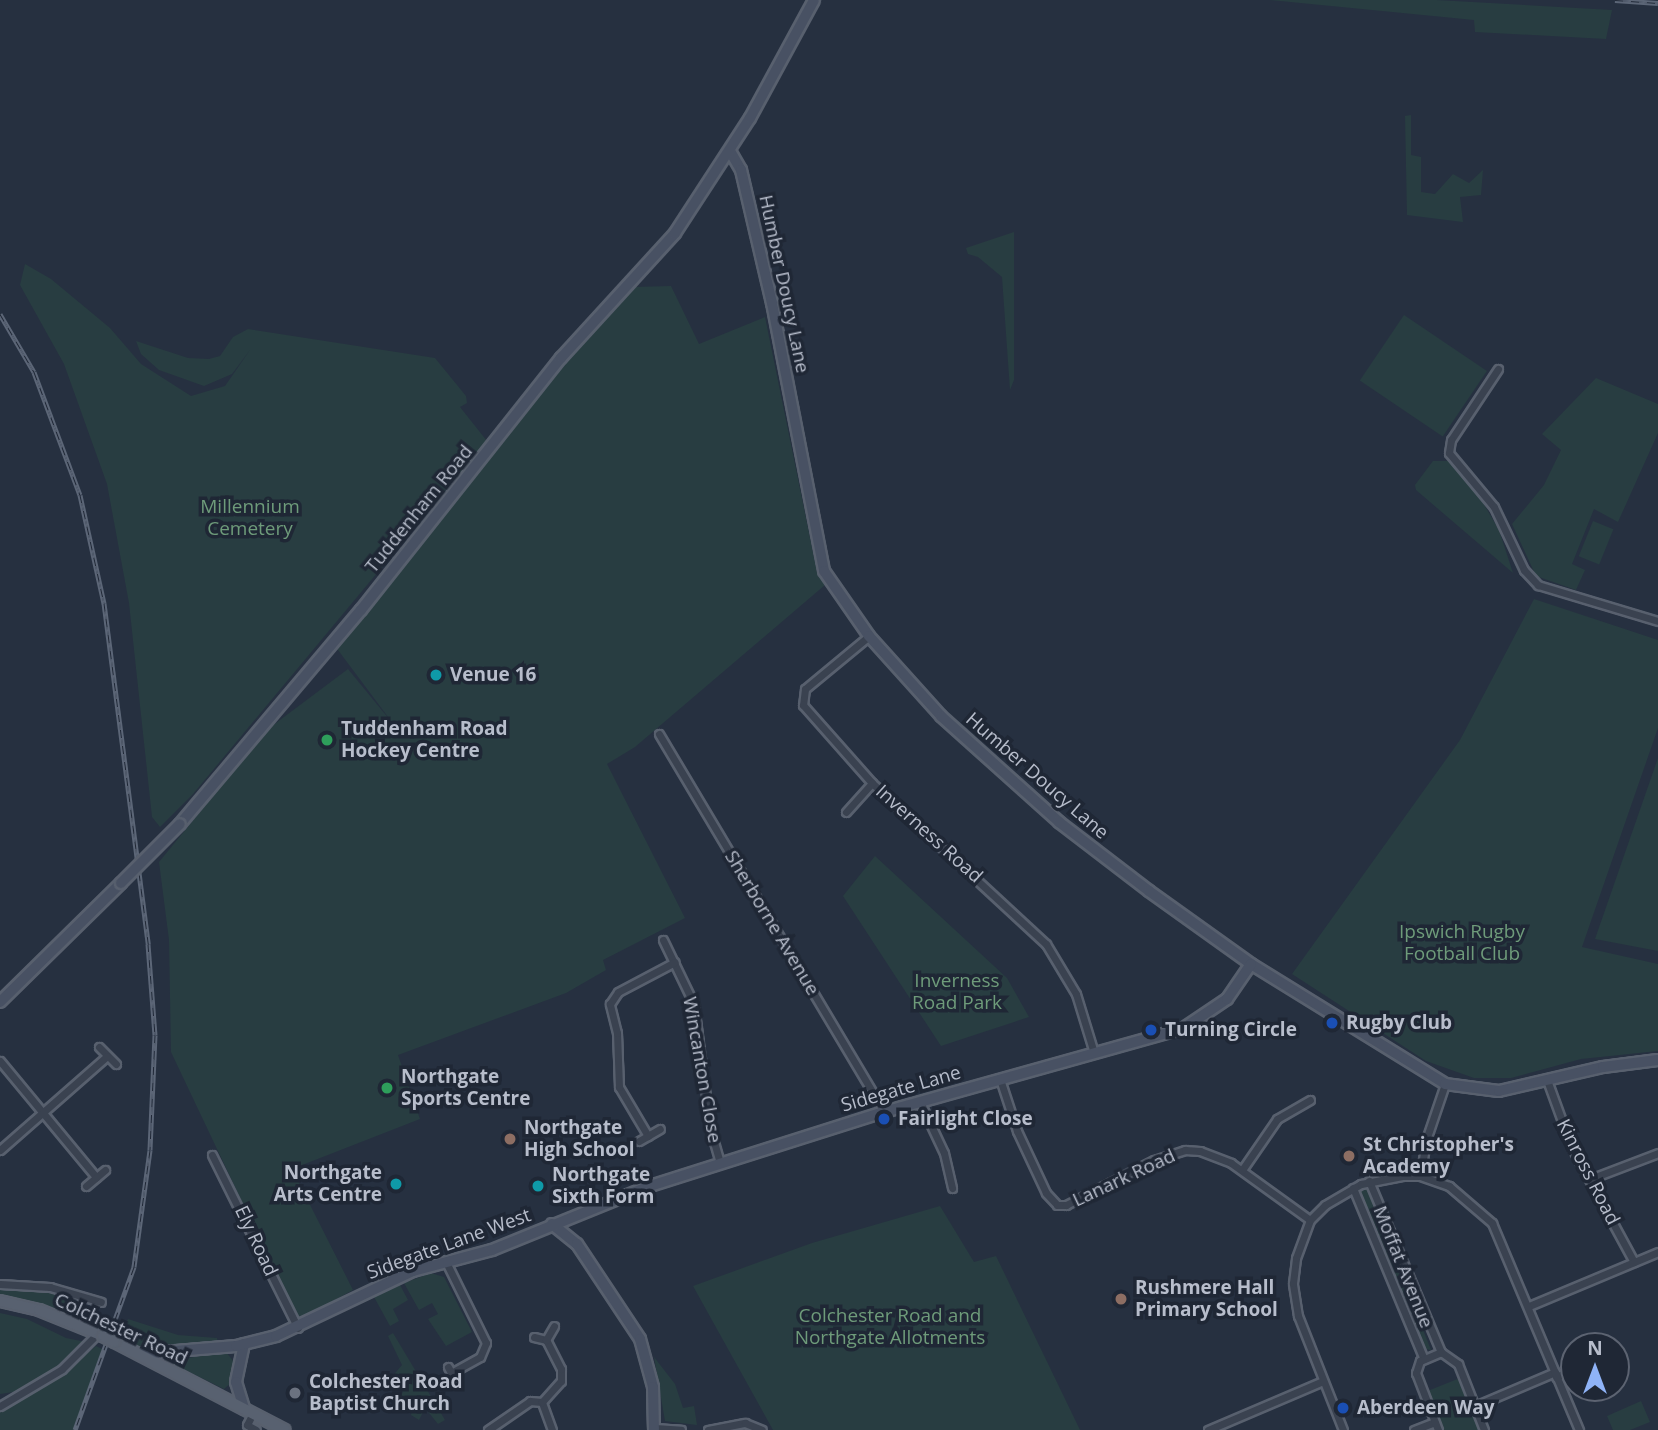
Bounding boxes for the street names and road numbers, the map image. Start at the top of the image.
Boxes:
street label: Humber Doucy Lane [754,193,814,375]
street label: Tuddenham Road [360,441,478,577]
street label: Humber Doucy Lane [961,708,1113,844]
street label: Inverness Road [871,780,987,888]
street label: Sherborne Avenue [720,847,824,999]
street label: Wincanton Close [678,995,726,1145]
street label: Sidegate Lane [838,1061,964,1117]
street label: Kinross Road [1552,1115,1624,1229]
street label: Lanark Road [1069,1144,1179,1212]
street label: Ely Road [230,1202,282,1280]
street label: Moffat Avenue [1368,1203,1438,1331]
street label: Sidegate Lane West [364,1204,534,1284]
street label: Colchester Road [51,1288,191,1370]

